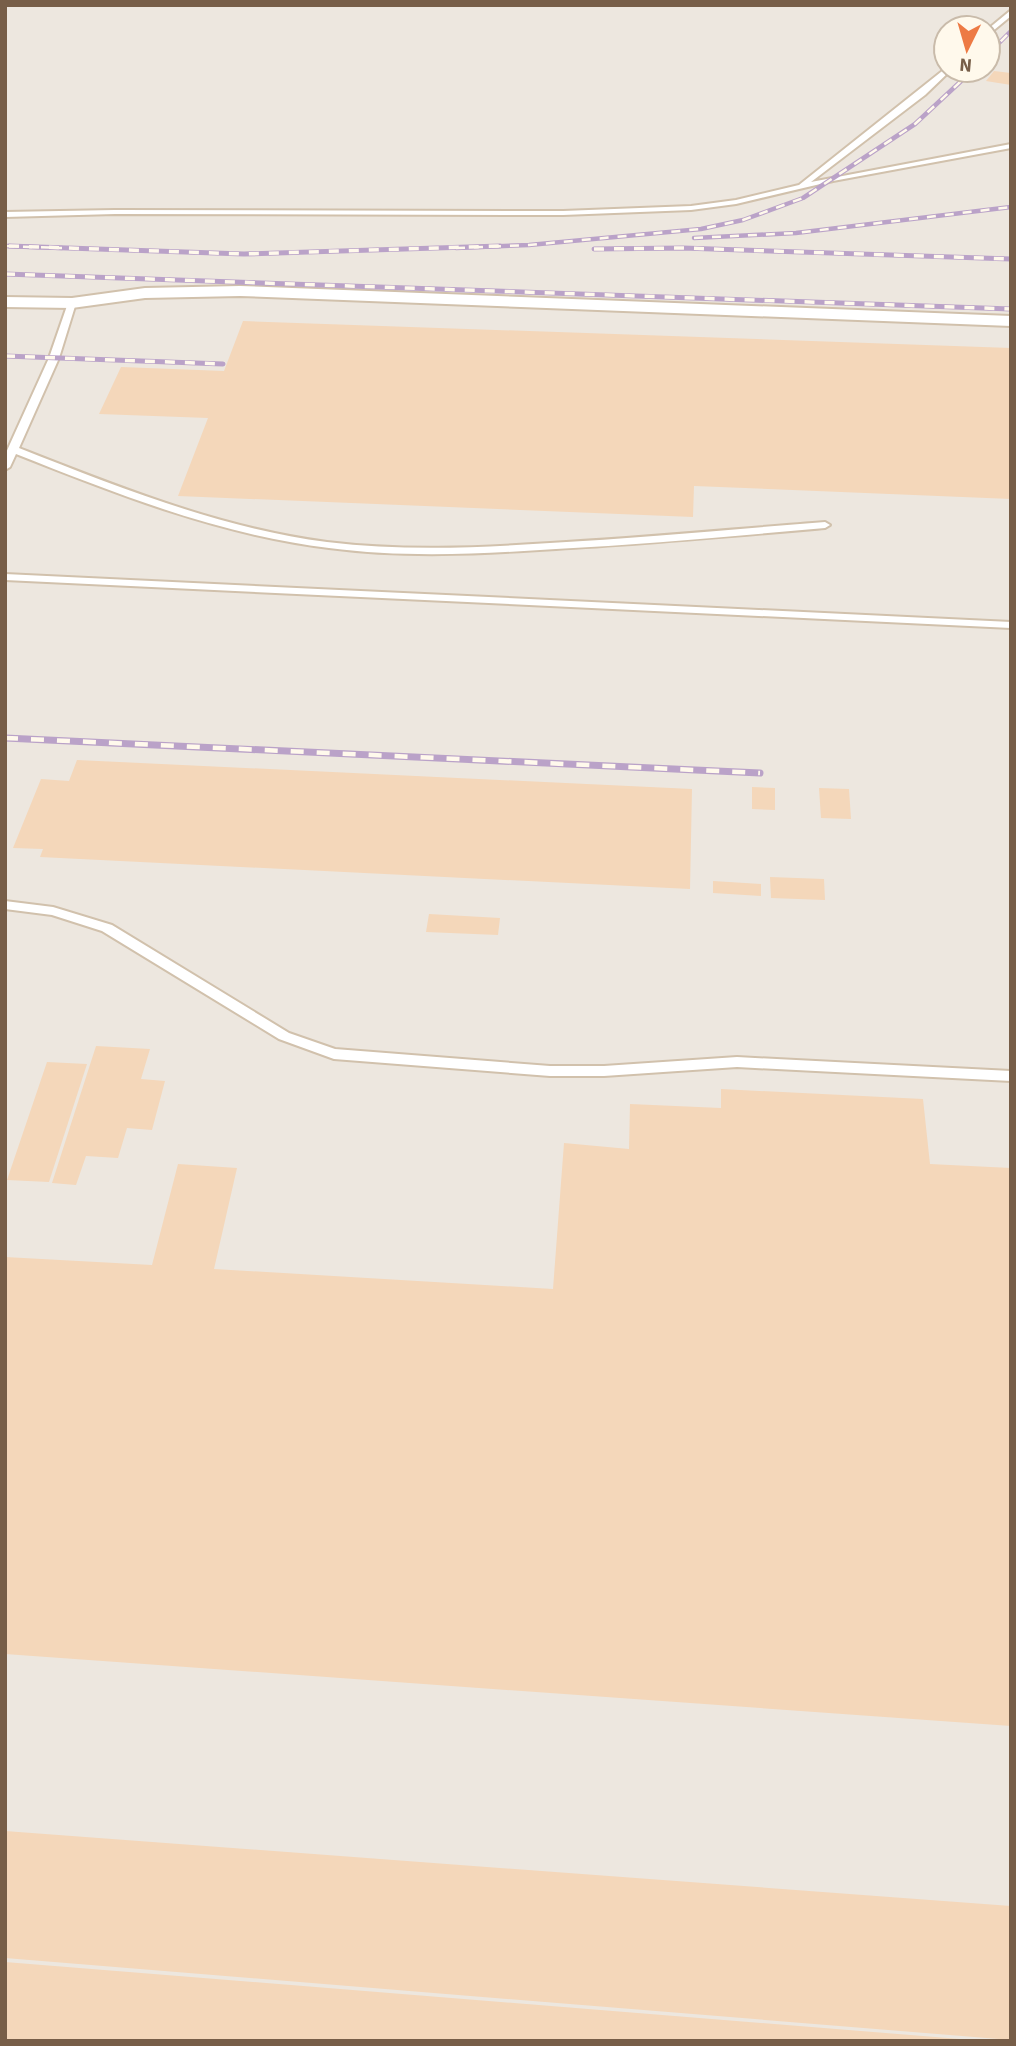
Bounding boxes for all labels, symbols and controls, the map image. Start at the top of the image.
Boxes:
north arrow [932,14,1002,84]
text: N [958,50,973,78]

